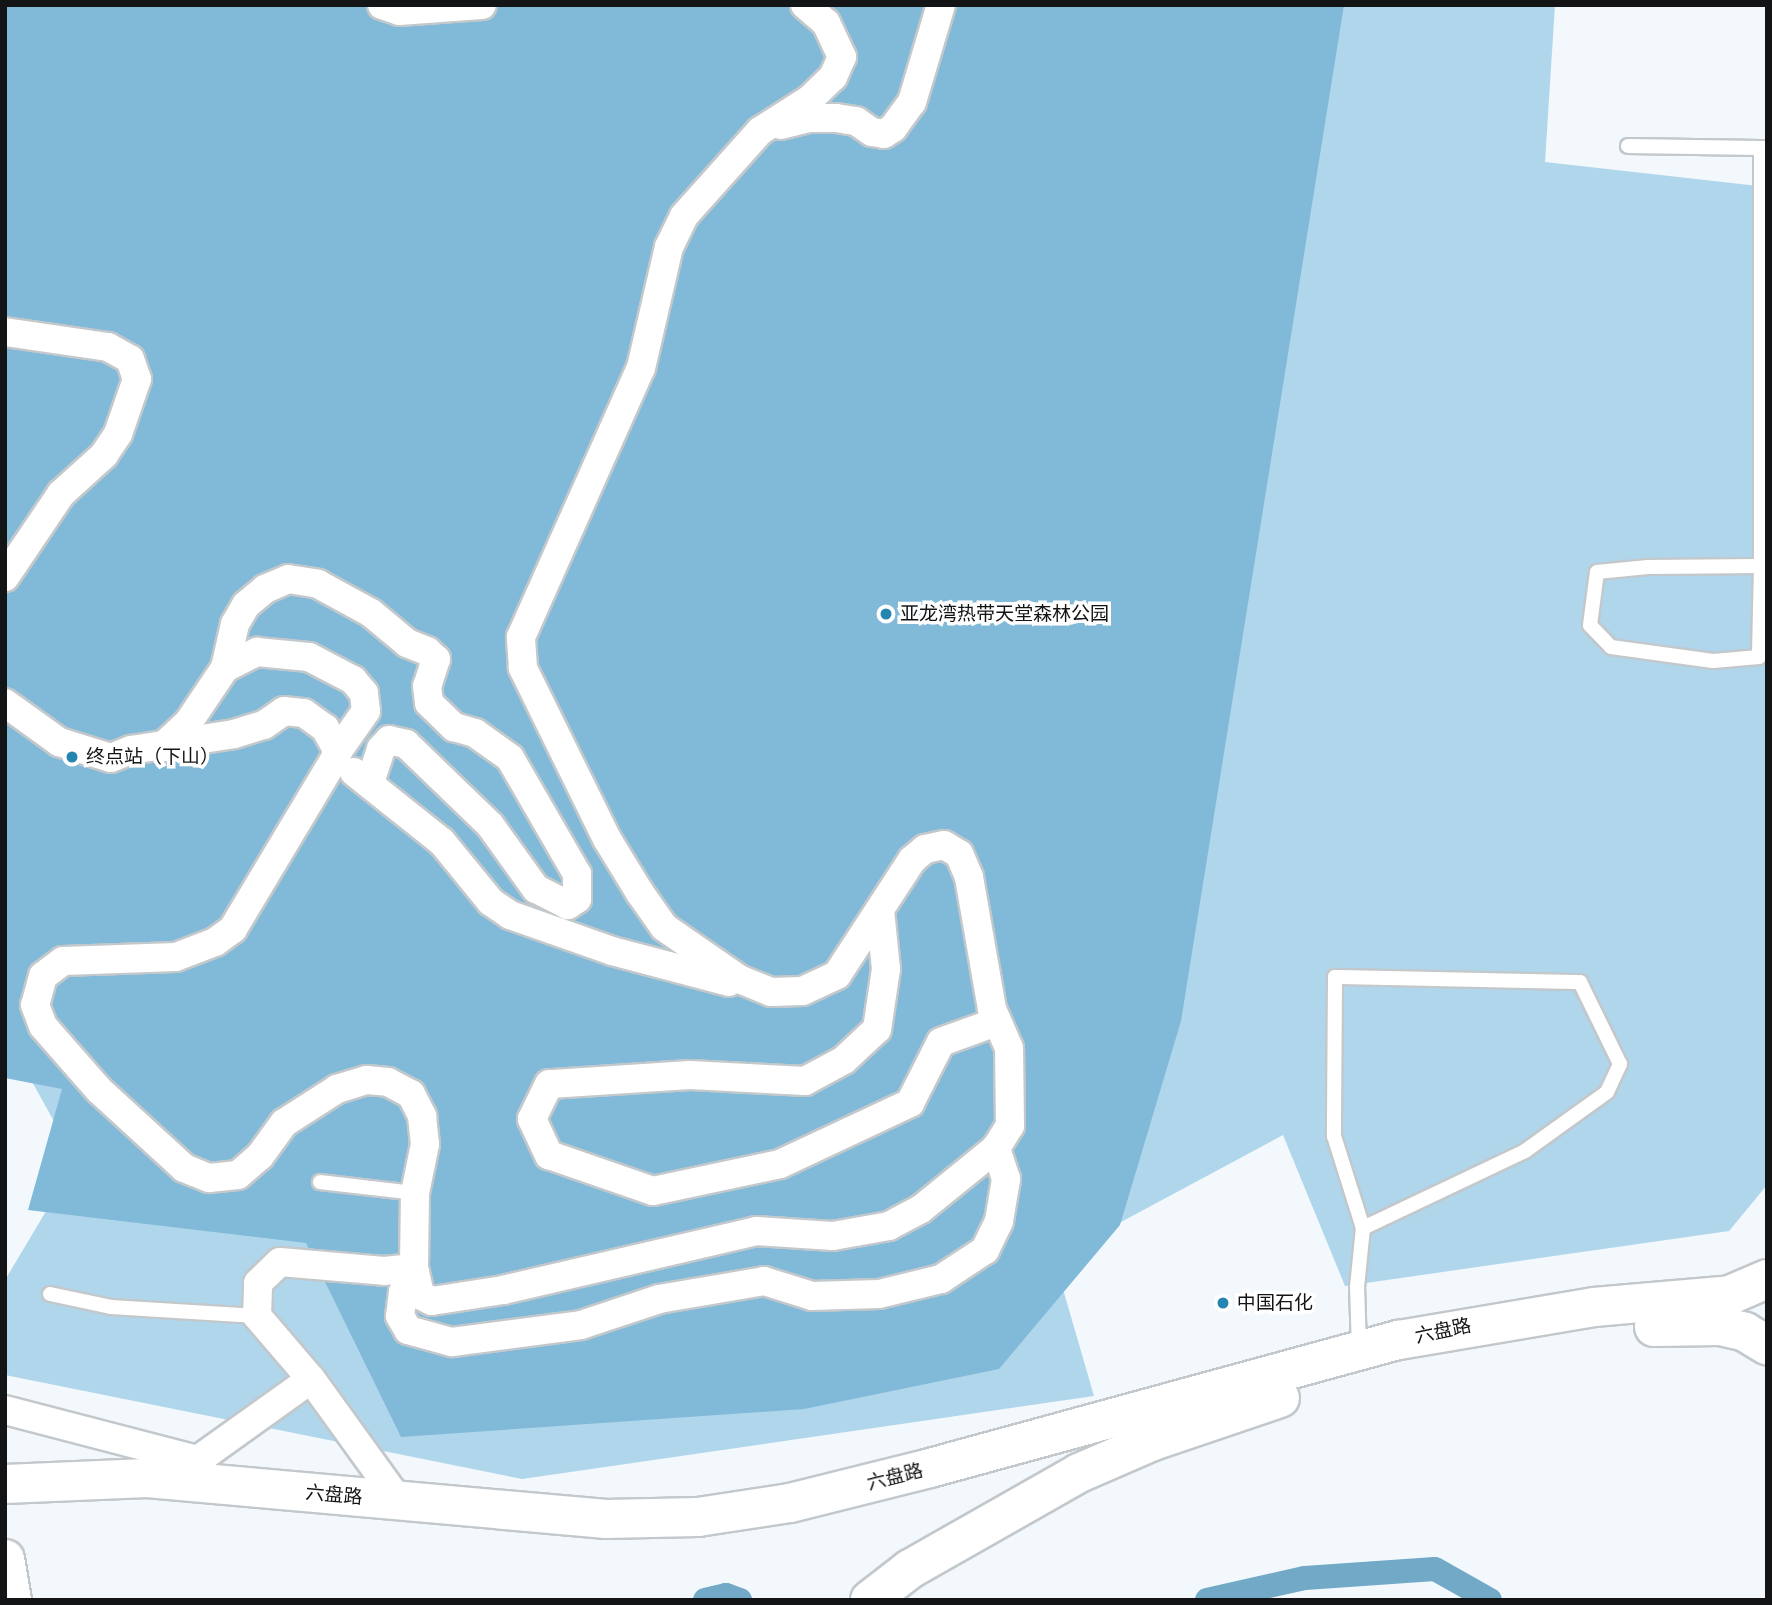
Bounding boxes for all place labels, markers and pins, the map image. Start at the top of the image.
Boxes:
place label: 亚龙湾热带天堂森林公园 [900,603,1109,625]
marker: 亚龙湾热带天堂森林公园 [878,606,894,622]
place label: 终点站（下山） [86,746,219,768]
marker: 终点站（下山） [64,749,80,765]
place label: 中国石化 [1237,1292,1313,1314]
marker: 中国石化 [1215,1295,1231,1311]

